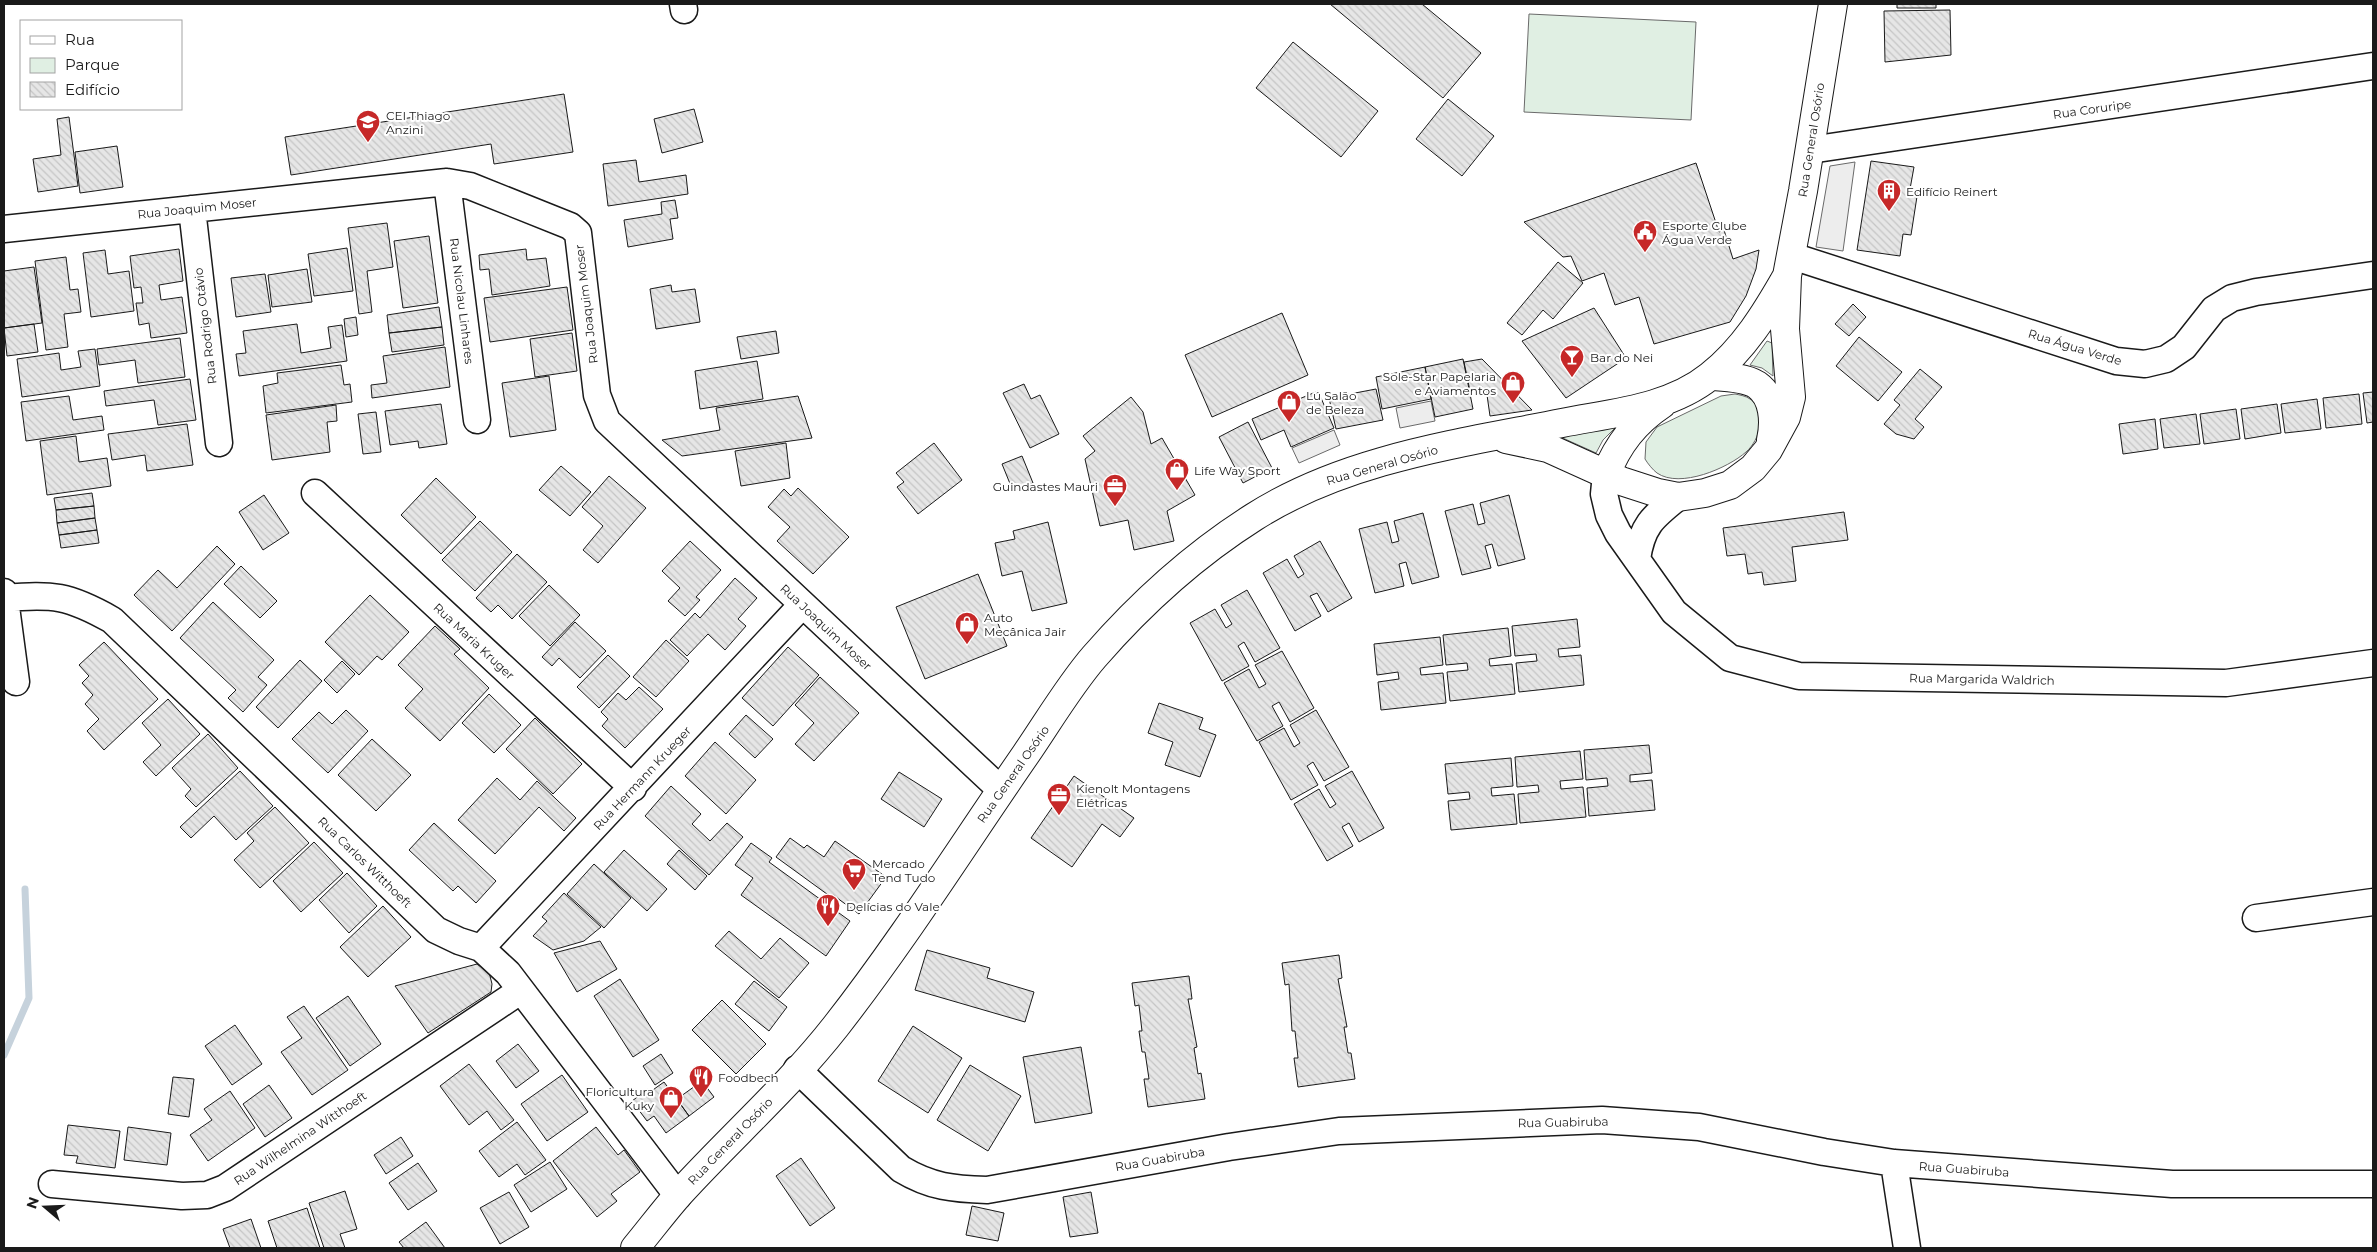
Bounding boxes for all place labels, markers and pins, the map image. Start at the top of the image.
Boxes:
place label: CEI Thiago Anzini [386,108,450,137]
school or university icon: CEI Thiago Anzini [355,109,381,143]
building icon: Edifício Reinert [1876,178,1902,212]
place label: Edifício Reinert [1906,184,1998,199]
place label: Esporte Clube Água Verde [1662,218,1747,247]
public building icon: Esporte Clube Água Verde [1632,219,1658,253]
bar icon: Bar do Nei [1559,344,1585,378]
place label: Bar do Nei [1590,350,1653,365]
place label: Sole-Star Papelaria e Aviamentos [1383,369,1496,398]
shop icon: Sole-Star Papelaria e Aviamentos [1500,370,1526,404]
place label: Lú Salão de Beleza [1306,388,1364,417]
shop icon: Lú Salão de Beleza [1276,389,1302,423]
shop icon: Life Way Sport [1164,457,1190,491]
place label: Life Way Sport [1194,463,1281,478]
office icon: Guindastes Mauri [1102,473,1128,507]
place label: Guindastes Mauri [993,479,1098,494]
place label: Auto Mecânica Jair [984,610,1066,639]
shop icon: Auto Mecânica Jair [954,611,980,645]
place label: Kienolt Montagens Elétricas [1076,781,1190,810]
office icon: Kienolt Montagens Elétricas [1046,782,1072,816]
place label: Mercado Tend Tudo [872,856,935,885]
supermarket icon: Mercado Tend Tudo [841,857,867,891]
restaurant icon: Delícias do Vale [815,893,841,927]
place label: Delícias do Vale [846,899,940,914]
restaurant icon: Foodbech [688,1064,714,1098]
place label: Foodbech [718,1070,779,1085]
place label: Floricultura Kuky [585,1084,654,1113]
shop icon: Floricultura Kuky [658,1085,684,1119]

